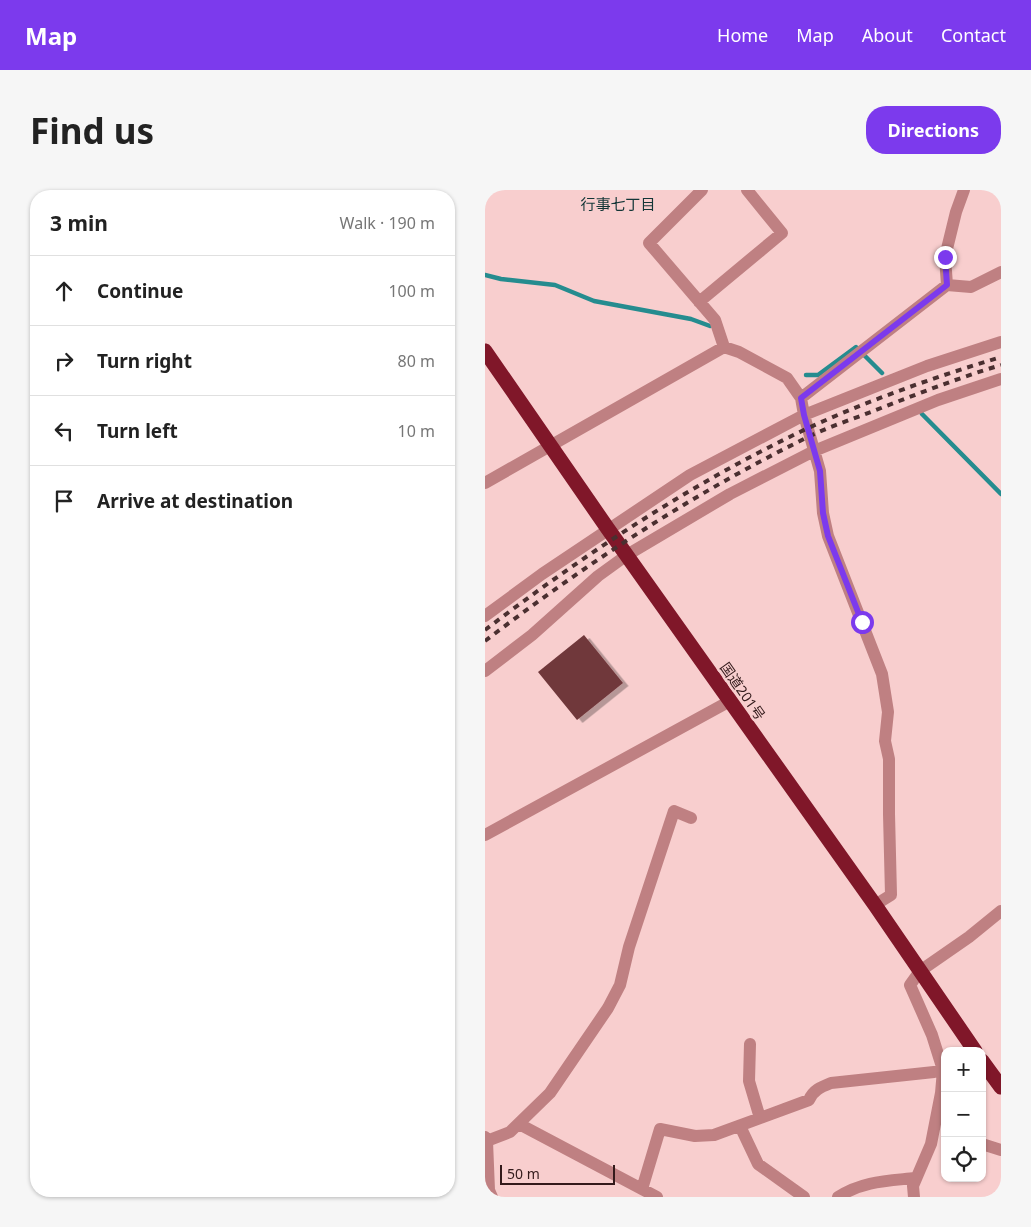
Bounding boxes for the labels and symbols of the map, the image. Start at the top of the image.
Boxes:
district label: 行事七丁目 [580,194,656,214]
route end [934,246,957,269]
route start [851,611,874,634]
street label: 国道201号 [716,659,770,723]
scale bar [500,1162,615,1185]

